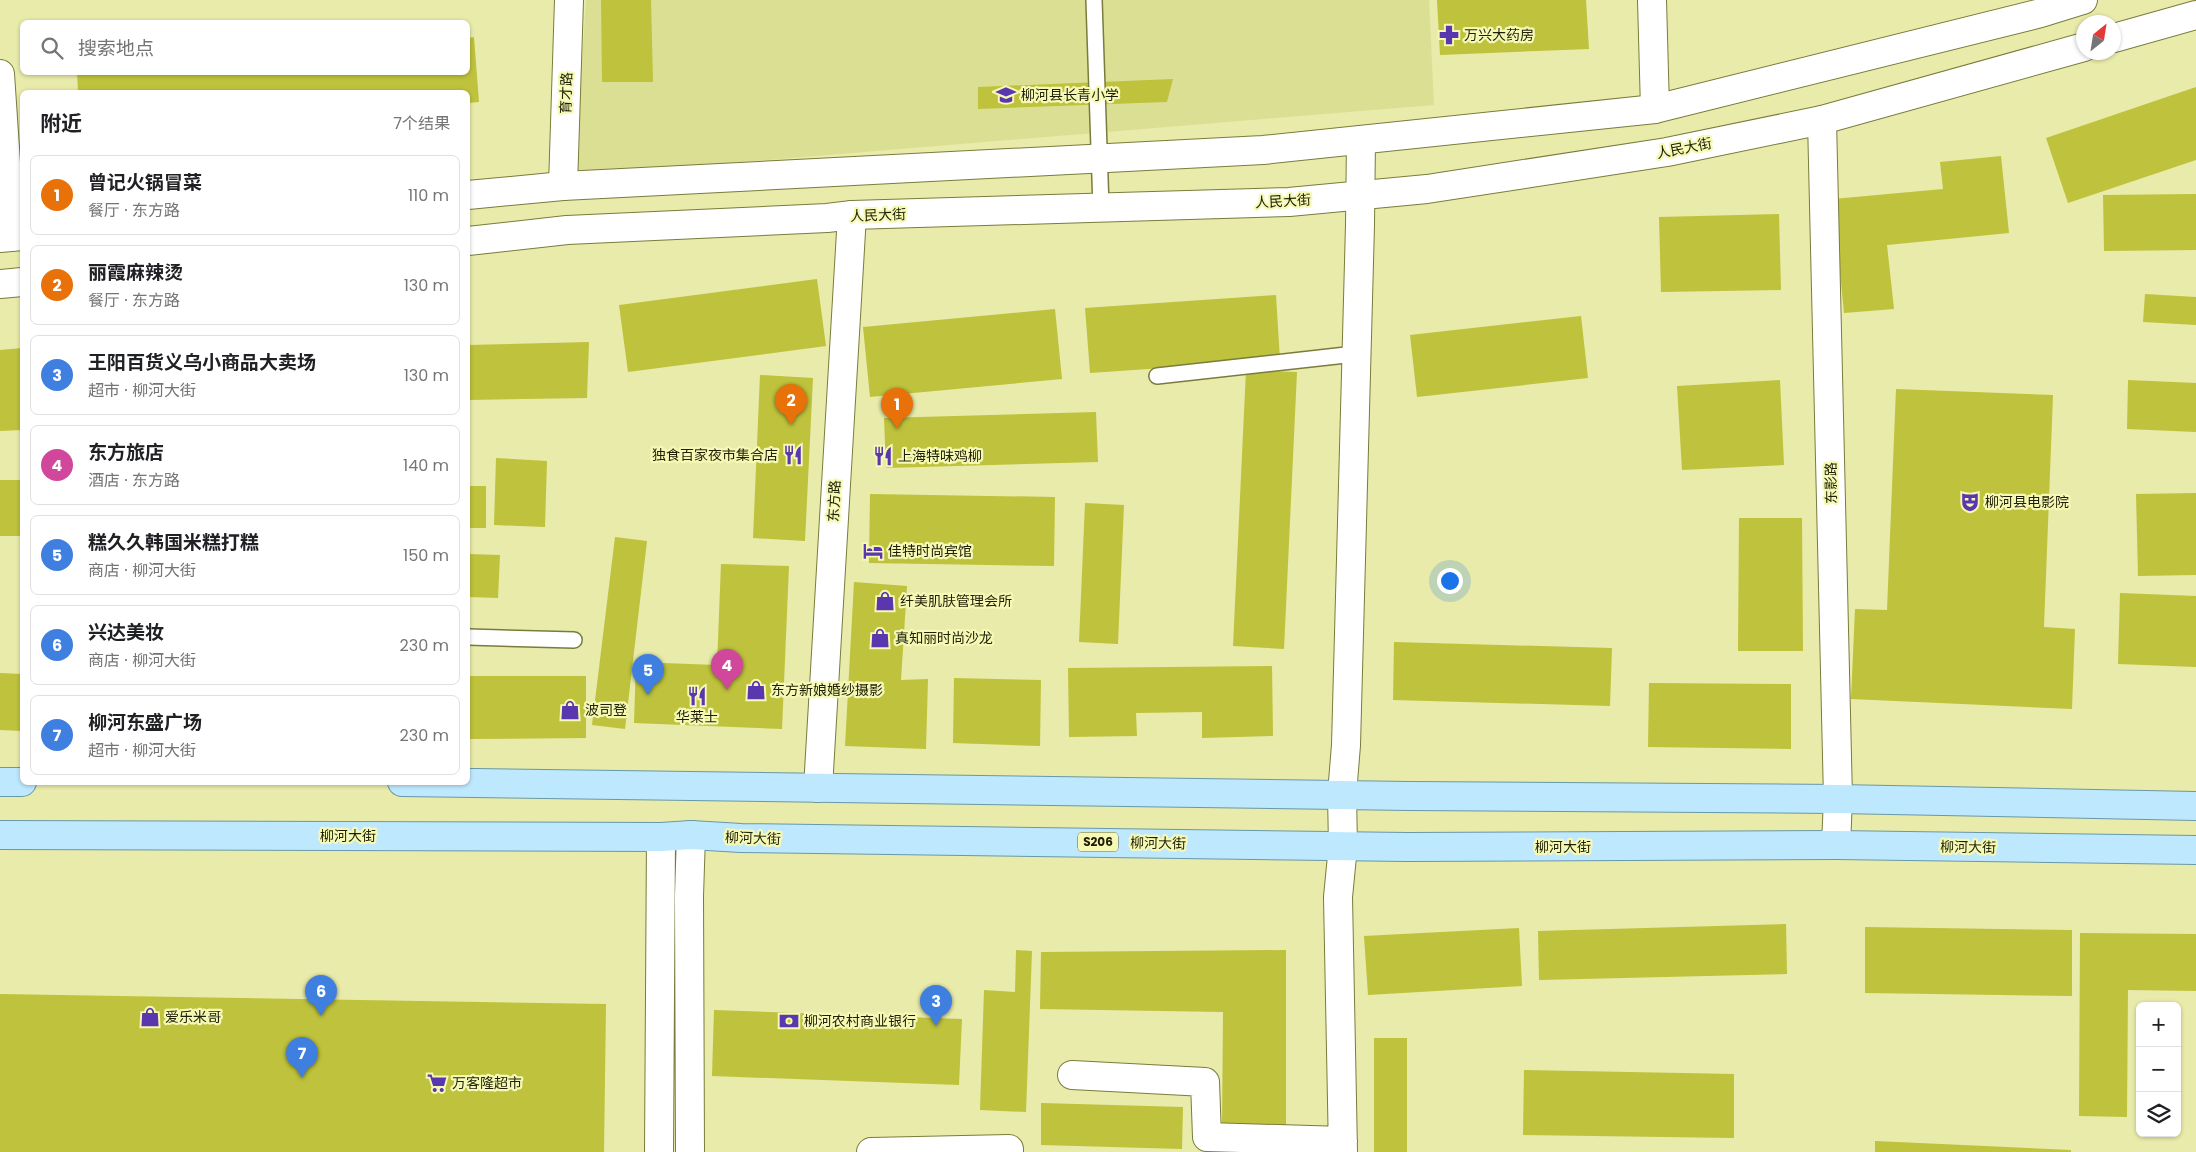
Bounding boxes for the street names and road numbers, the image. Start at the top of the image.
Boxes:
street label: 育才路 [555,72,577,114]
street label: 人民大街 [1655,133,1713,163]
street label: 人民大街 [1255,190,1311,212]
street label: 人民大街 [850,204,906,226]
street label: 东影路 [1821,462,1841,504]
street label: 东方路 [823,480,845,522]
street label: 柳河大街 [320,826,376,846]
street label: 柳河大街 [725,827,781,849]
road number: S206 [1078,832,1118,852]
street label: 柳河大街 [1130,833,1186,853]
street label: 柳河大街 [1535,837,1591,857]
street label: 柳河大街 [1940,837,1996,857]

